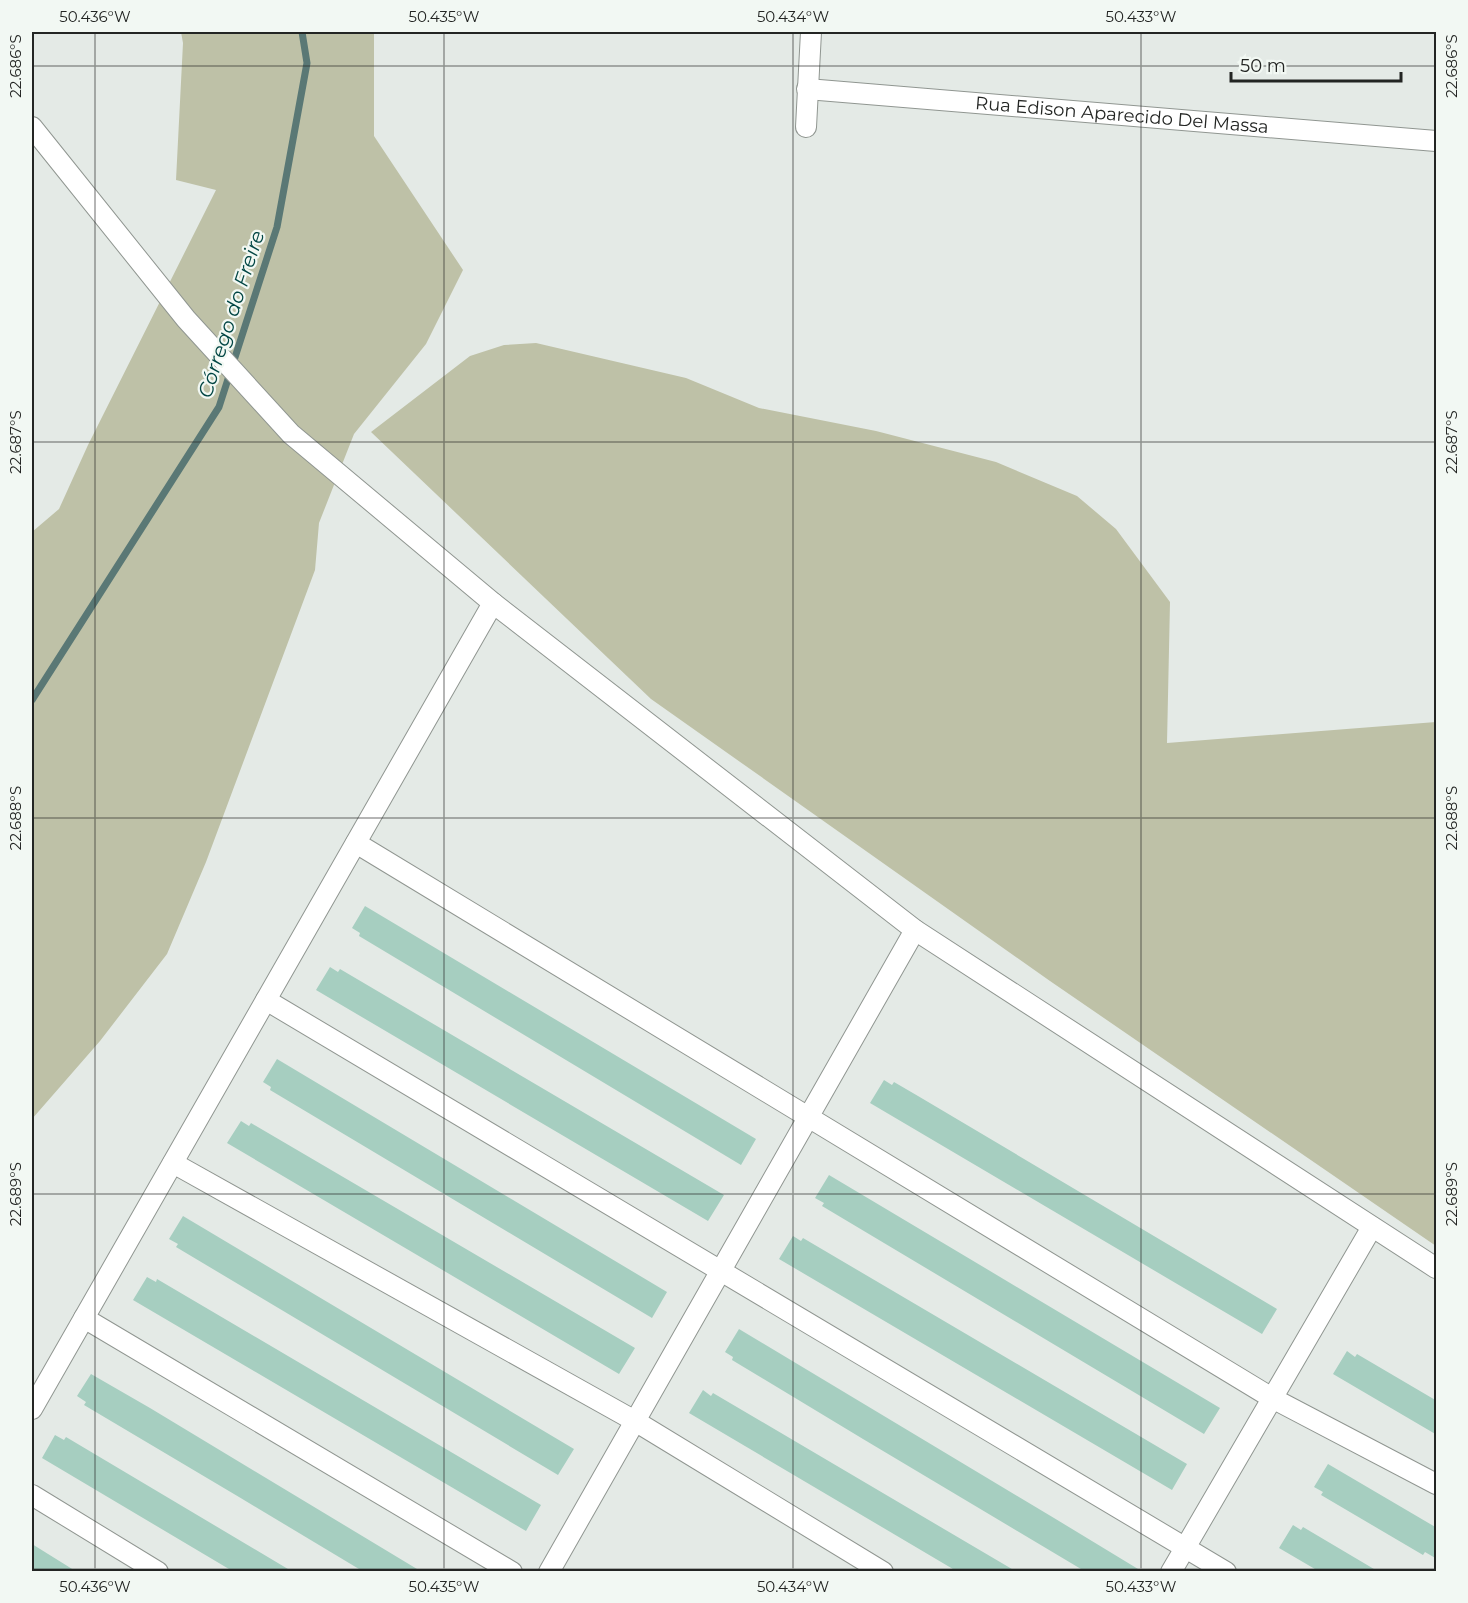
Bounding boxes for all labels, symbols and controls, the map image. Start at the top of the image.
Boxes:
text: 50.436°W [59,7,131,26]
text: 50.435°W [409,7,480,26]
text: 50.434°W [757,7,829,26]
text: 50.433°W [1106,7,1177,26]
text: 22.686°S [6,34,25,98]
text: 22.686°S [1442,34,1461,98]
scale bar [1231,45,1400,83]
text: 50 m [1240,55,1286,77]
street label: Rua Edison Aparecido Del Massa [974,92,1270,138]
water label: Córrego do Freire [193,227,269,401]
text: 22.687°S [6,410,25,474]
text: 22.687°S [1442,410,1461,474]
text: 22.688°S [6,786,25,850]
text: 22.688°S [1442,786,1461,850]
text: 22.689°S [6,1162,25,1226]
text: 22.689°S [1442,1162,1461,1226]
text: 50.436°W [59,1577,131,1596]
text: 50.435°W [409,1577,480,1596]
text: 50.434°W [757,1577,829,1596]
text: 50.433°W [1106,1577,1177,1596]

